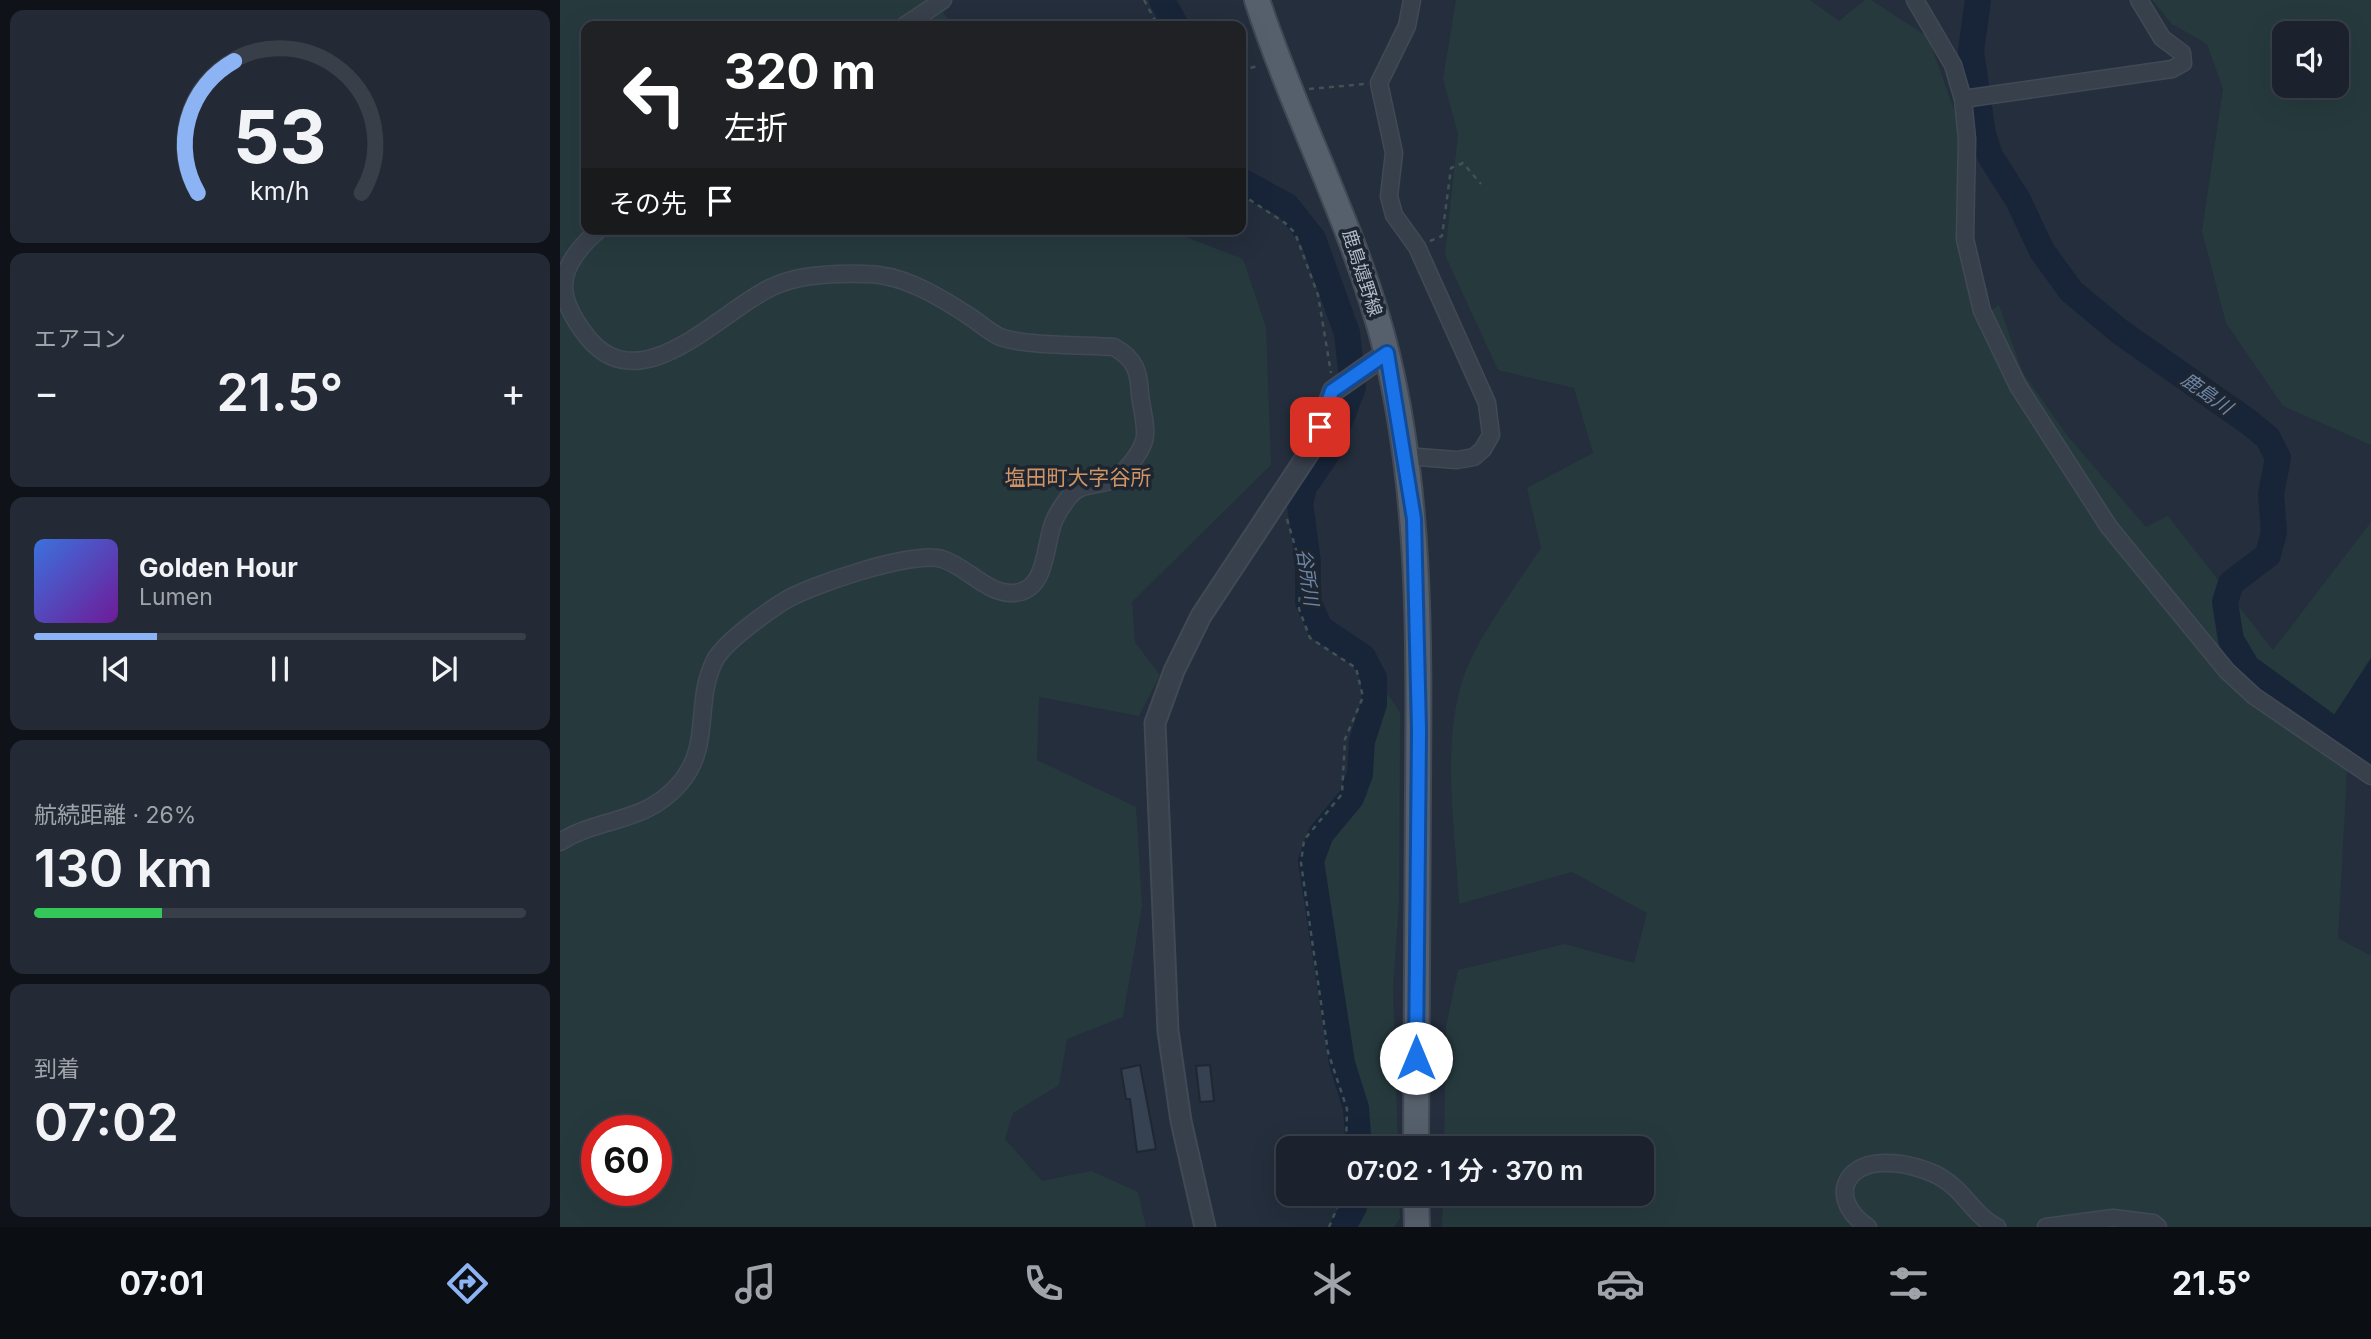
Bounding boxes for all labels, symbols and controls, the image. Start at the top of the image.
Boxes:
map controls [2272,21,2349,98]
button: sound [2272,21,2349,98]
text: 320 m [724,42,876,101]
icon: left [609,49,700,140]
text: 53 [233,92,327,181]
text: 左折 [724,108,788,147]
text: km/h [250,176,310,206]
icon: arrive [701,182,739,220]
text: その先 [609,188,687,219]
street label: 鹿島嬉野線 [1339,227,1386,319]
text: エアコン [34,325,126,353]
text: 21.5° [217,361,343,424]
water label: 鹿島川 [2177,368,2238,420]
text: − [34,369,59,415]
text: + [501,369,526,415]
pin [1290,397,1350,457]
icon: arrive [1301,408,1339,446]
district label: 塩田町大字谷所 [1005,465,1152,490]
water label: 谷所川 [1292,547,1323,609]
text: Golden Hour [139,552,298,583]
text: Lumen [139,583,213,611]
icon: previous [97,650,135,688]
icon: pause [261,650,299,688]
icon: next [425,650,463,688]
text: 航続距離 · 26% [34,801,196,829]
text: 130 km [34,837,213,900]
position arrow [1379,1021,1453,1095]
text: 到着 [34,1055,80,1083]
text: 07:02 [34,1091,179,1154]
speed limit sign: 60 [581,1115,672,1206]
text: 07:02 · 1 分 · 370 m [1347,1155,1583,1186]
icon: directions [443,1259,492,1308]
icon: music [731,1259,780,1308]
icon: phone [1019,1259,1068,1308]
icon: climate [1308,1259,1357,1308]
icon: car [1596,1259,1645,1308]
icon: filters [1884,1259,1933,1308]
text: 07:01 [120,1264,204,1303]
text: 21.5° [2172,1264,2251,1303]

